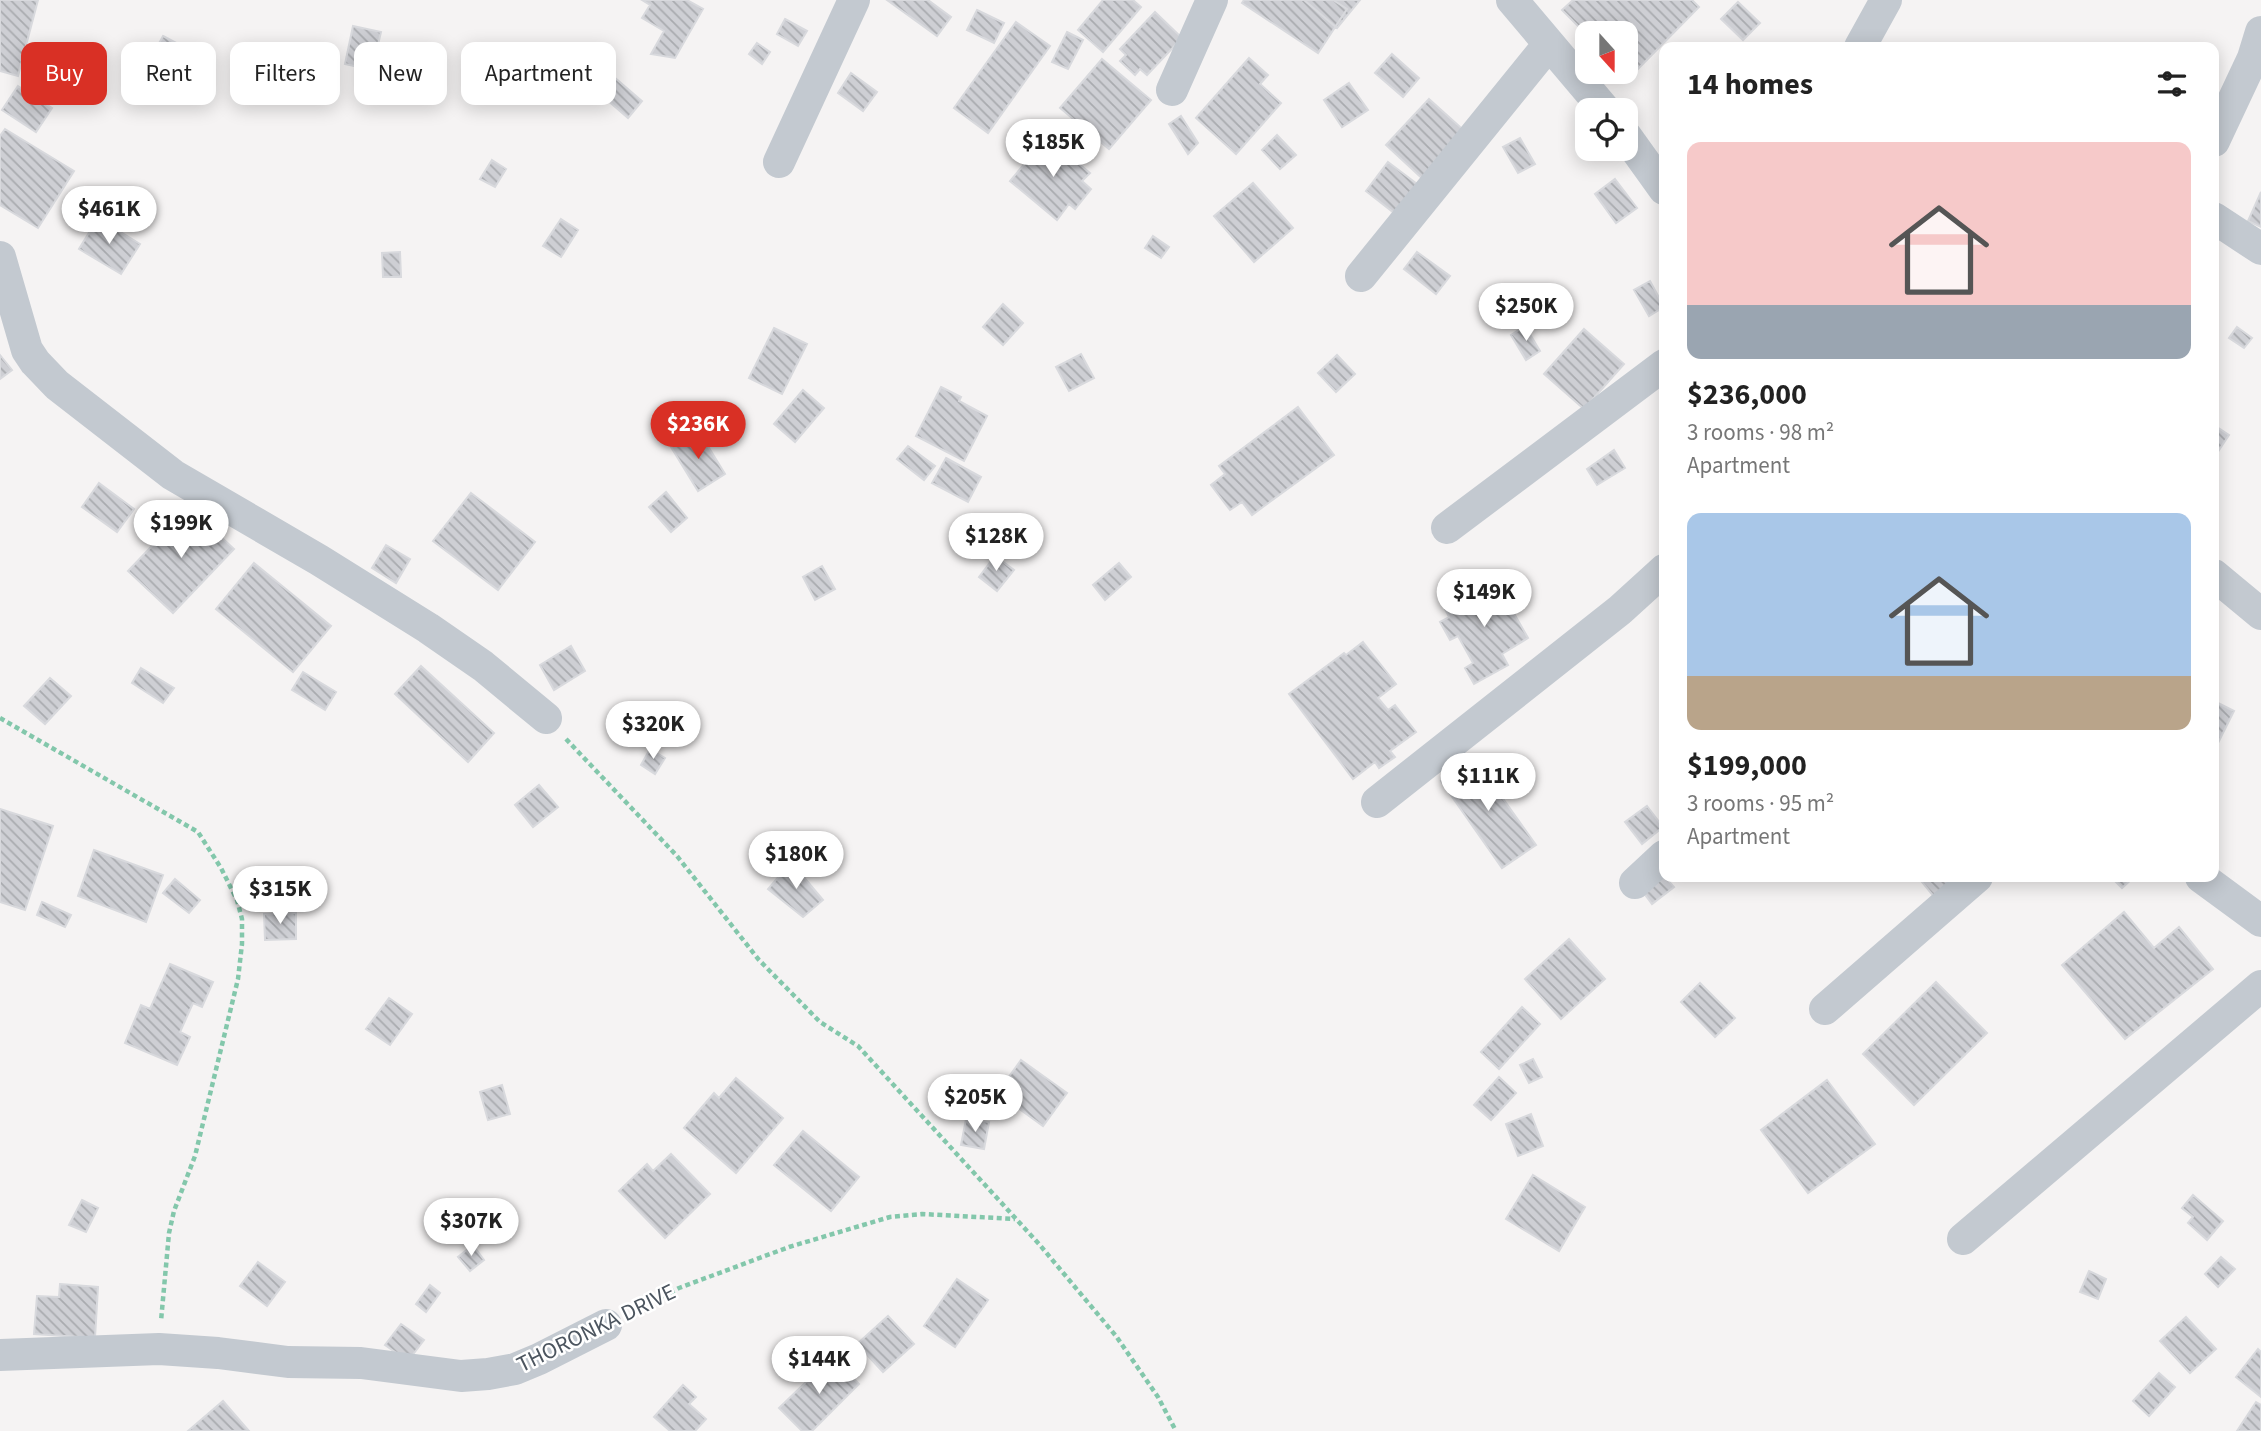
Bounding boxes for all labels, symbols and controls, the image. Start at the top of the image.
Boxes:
north arrow [1575,21,1638,84]
map controls [1575,21,1638,161]
chip: Buy [21,42,107,105]
chip: Rent [121,42,216,105]
chip: Filters [230,42,340,105]
chip: New [354,42,447,105]
chip: Apartment [461,42,616,105]
text: 14 homes [1687,63,1813,106]
icon: filters [2153,65,2191,103]
button: locate [1575,98,1638,161]
pin: $185K [1004,120,1102,179]
text: $185K [1022,125,1084,158]
pin: $461K [60,187,158,246]
icon: home [1876,187,2002,313]
text: $461K [78,192,140,225]
pin: $250K [1477,284,1575,343]
text: $250K [1495,289,1557,322]
text: $236,000 [1687,373,1807,416]
pin: $236K [649,402,747,461]
text: $236K [667,407,729,440]
text: 3 rooms · 98 m² [1687,416,1834,449]
text: Apartment [1687,449,1790,482]
pin: $199K [132,500,230,560]
text: $199K [150,506,212,539]
pin: $128K [947,514,1045,573]
text: $128K [965,519,1027,552]
icon: home [1876,558,2002,684]
pin: $149K [1435,570,1533,629]
text: $149K [1453,575,1515,608]
pin: $320K [604,702,702,761]
text: $320K [622,707,684,740]
text: $199,000 [1687,744,1807,787]
pin: $111K [1439,754,1537,813]
text: $111K [1457,759,1519,792]
text: 3 rooms · 95 m² [1687,787,1834,820]
text: Apartment [1687,820,1790,853]
pin: $180K [747,832,845,891]
text: $180K [765,837,827,870]
pin: $315K [231,866,329,926]
text: $315K [249,872,311,905]
pin: $205K [926,1074,1024,1134]
text: $205K [944,1080,1006,1113]
pin: $307K [422,1198,520,1258]
text: $307K [440,1204,502,1237]
street label: THORONKA DRIVE [511,1275,681,1381]
pin: $144K [770,1336,868,1396]
text: $144K [788,1342,850,1375]

